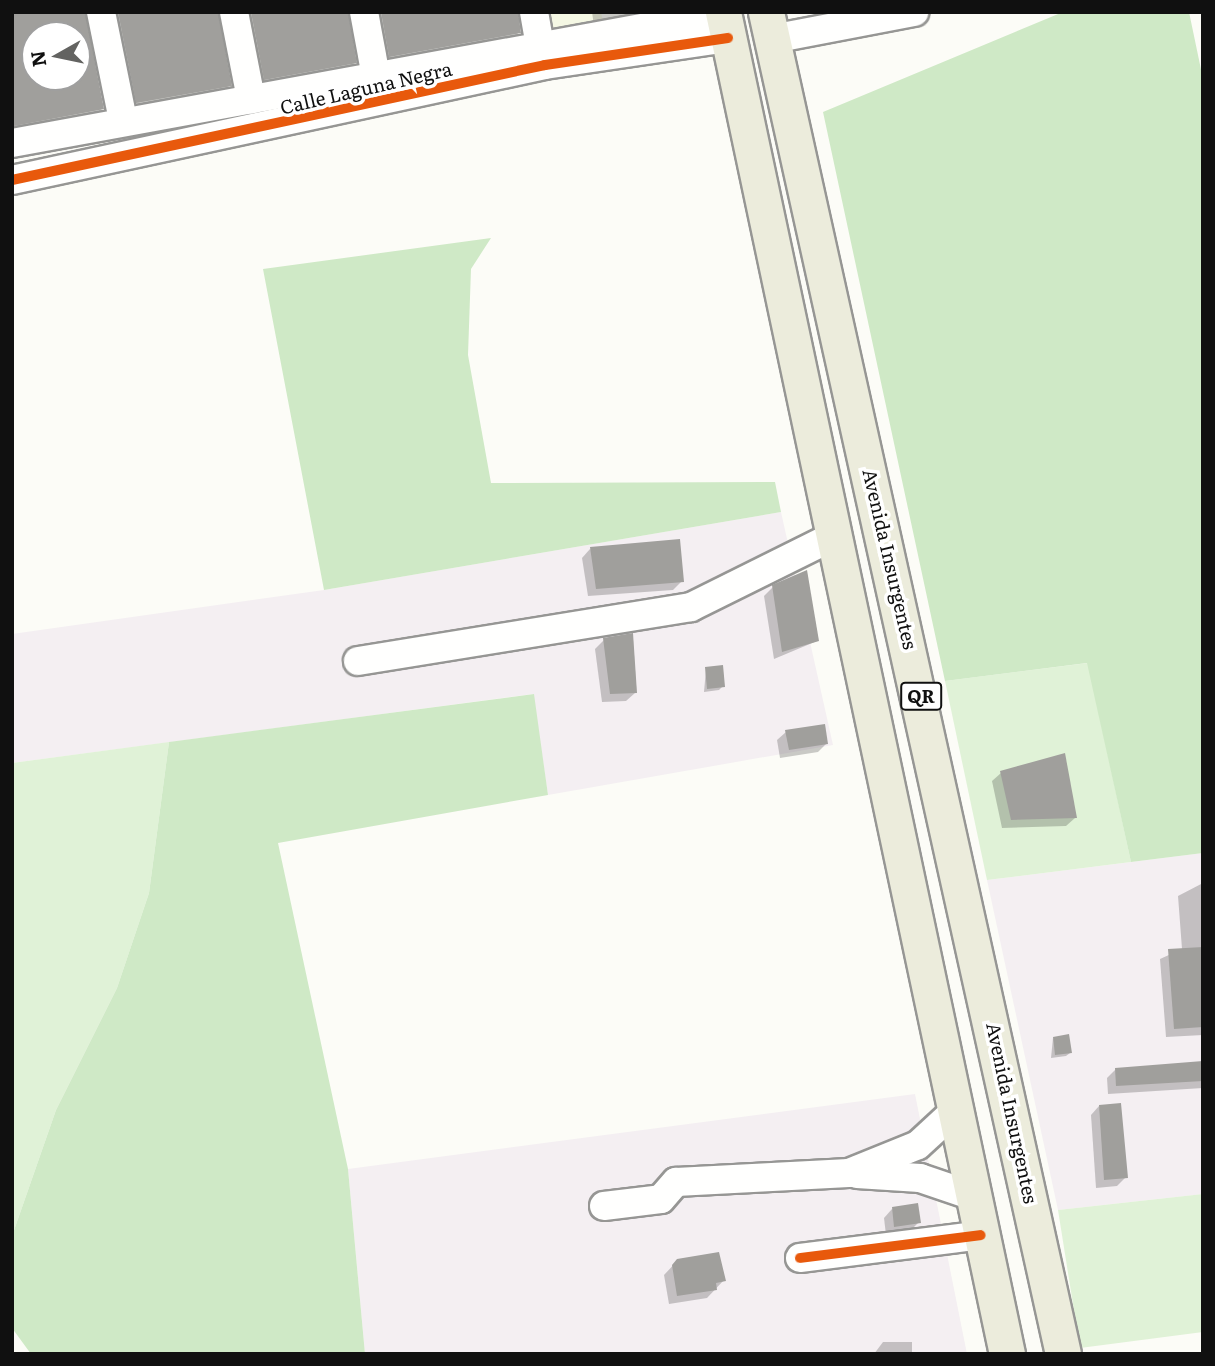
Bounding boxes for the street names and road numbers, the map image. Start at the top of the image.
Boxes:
street label: Calle Laguna Negra [278,57,454,119]
street label: Avenida Insurgentes [858,466,922,652]
road number: QR [900,682,942,710]
street label: Avenida Insurgentes [982,1020,1042,1206]

